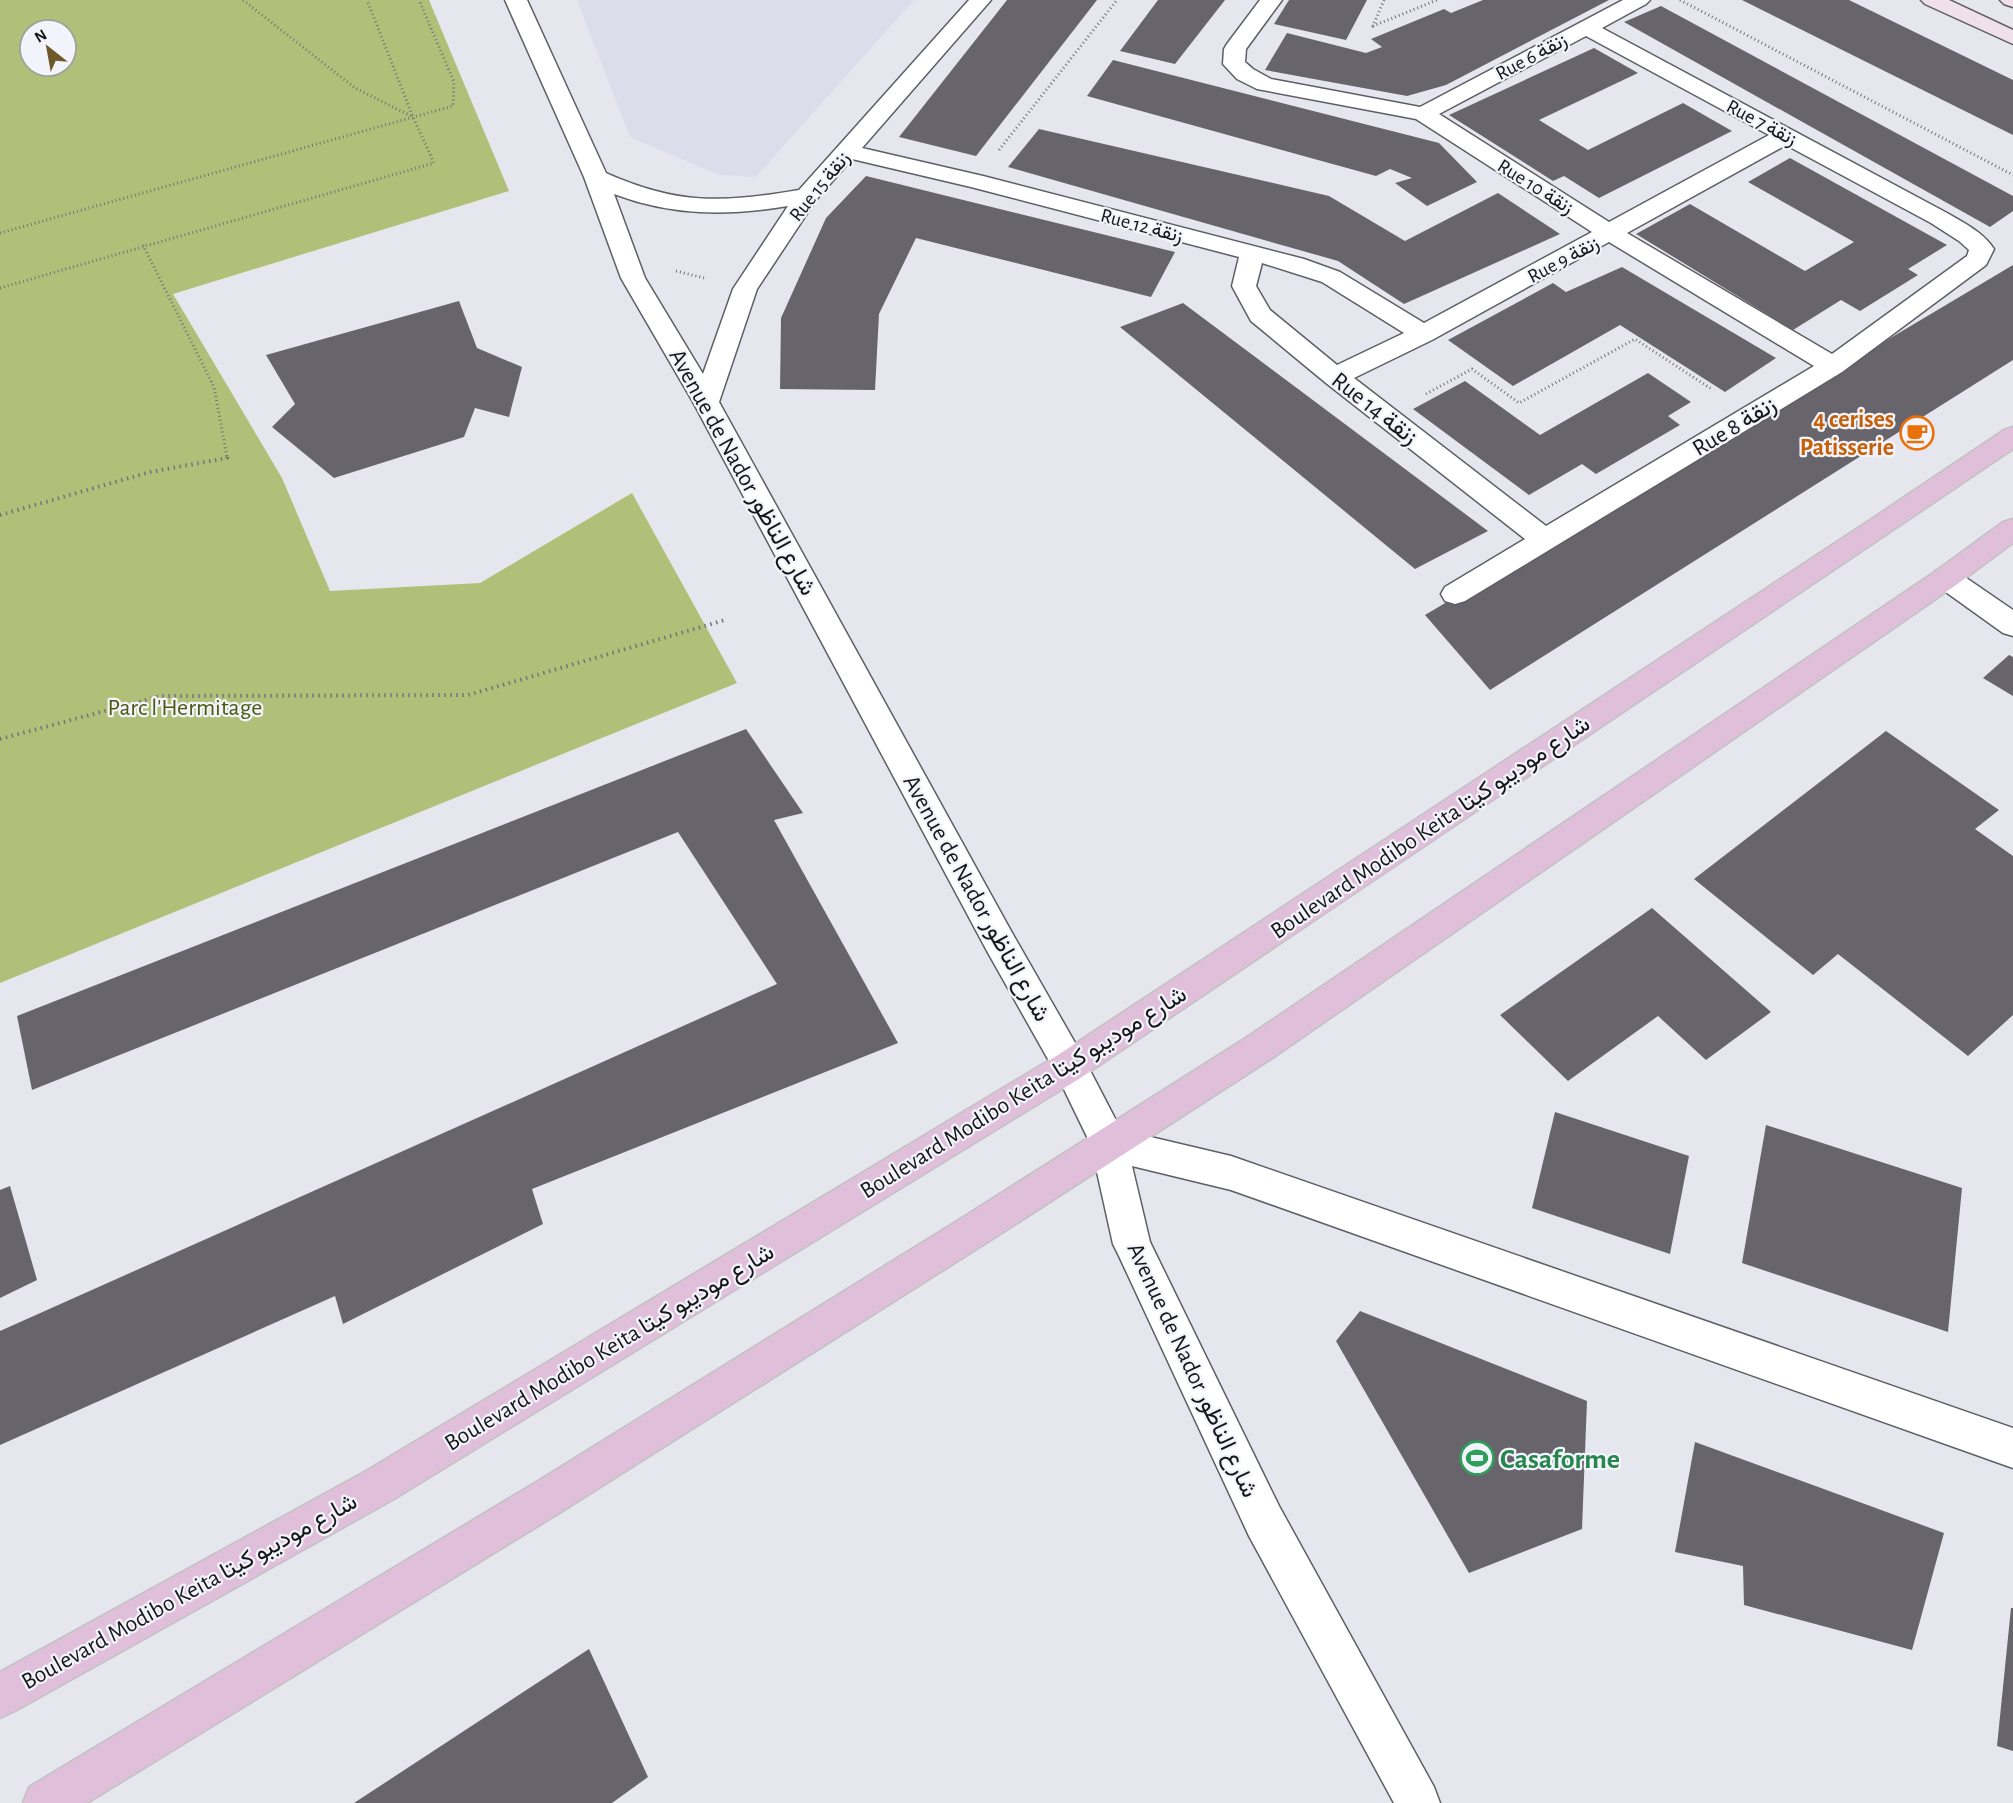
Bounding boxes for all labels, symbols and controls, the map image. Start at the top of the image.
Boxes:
north arrow [18,18,78,78]
text: N [32,26,50,46]
street label: Rue 6 زنقة [1493,30,1571,86]
street label: Rue 7 زنقة [1722,96,1800,151]
street label: Rue 15 زنقة [786,148,855,227]
street label: Rue 10 زنقة [1493,156,1577,220]
street label: Rue 12 زنقة [1098,205,1185,248]
street label: Rue 9 زنقة [1525,233,1603,289]
street label: Avenue de Nador شارع الناظور [662,345,820,601]
street label: Rue 14 زنقة [1326,368,1422,451]
street label: Rue 8 زنقة [1688,393,1782,463]
place label: 4 cerises Patisserie [1800,408,1894,460]
cafe icon: 4 cerises Patisserie [1899,415,1935,451]
park label: Parc l'Hermitage [108,696,262,720]
street label: Boulevard Modibo Keita شارع موديبو كيتا [1267,712,1596,946]
street label: Avenue de Nador شارع الناظور [896,771,1054,1027]
street label: Boulevard Modibo Keita شارع موديبو كيتا [856,982,1192,1206]
street label: Boulevard Modibo Keita شارع موديبو كيتا [441,1240,780,1458]
street label: Avenue de Nador شارع الناظور [1120,1240,1262,1503]
sports icon: Casaforme [1459,1440,1495,1476]
place label: Casaforme [1500,1446,1620,1474]
street label: Boulevard Modibo Keita شارع موديبو كيتا [18,1489,363,1697]

